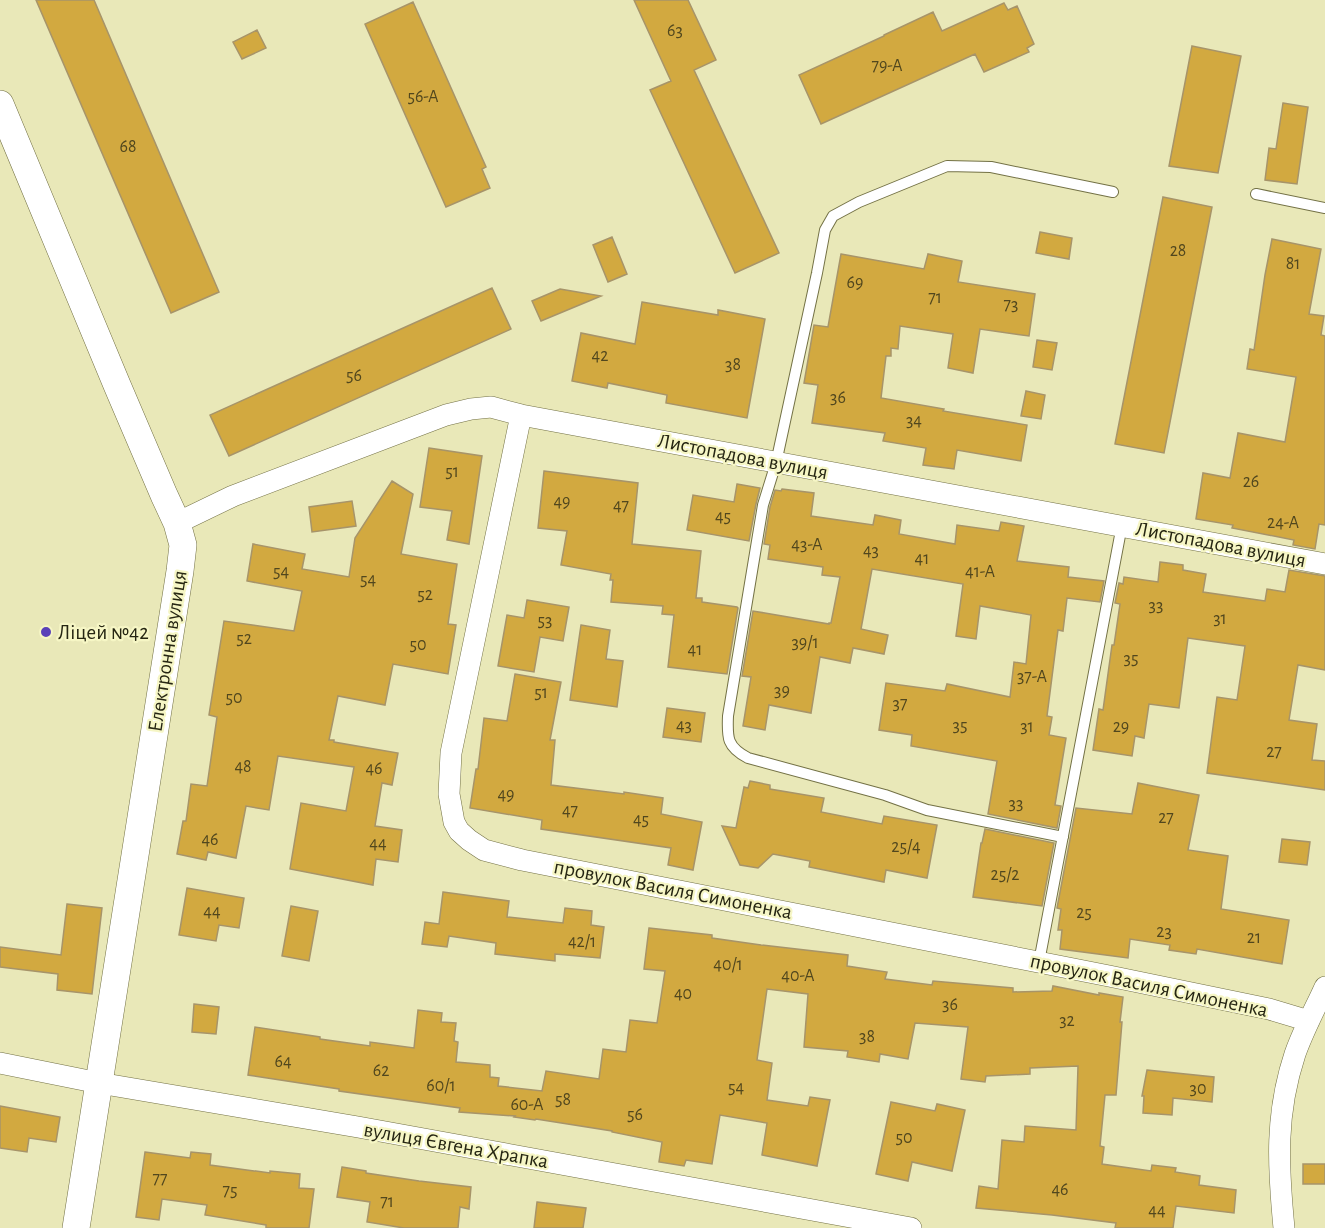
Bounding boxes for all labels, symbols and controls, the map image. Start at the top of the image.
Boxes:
house number: 63 [667,22,683,40]
house number: 79-А [871,57,903,75]
house number: 56-А [407,88,439,106]
house number: 68 [120,138,137,156]
house number: 28 [1170,242,1186,260]
house number: 81 [1286,255,1300,273]
house number: 69 [847,274,863,292]
house number: 71 [928,289,942,307]
house number: 73 [1004,296,1018,314]
house number: 42 [592,347,608,365]
house number: 38 [725,356,741,374]
house number: 56 [346,367,362,385]
house number: 36 [830,389,846,407]
house number: 34 [906,412,922,430]
street label: Листопадова вулиця [656,430,830,483]
house number: 51 [445,463,459,481]
house number: 26 [1243,473,1259,491]
house number: 49 [553,493,571,511]
house number: 47 [613,497,629,515]
house number: 45 [715,508,731,526]
house number: 24-А [1267,514,1299,532]
street label: Листопадова вулиця [1134,518,1308,571]
house number: 43-А [791,536,823,554]
house number: 43 [863,542,879,560]
house number: 41 [915,550,929,568]
house number: 54 [273,563,289,581]
house number: 41-А [965,563,995,581]
street label: Електронна вулиця [144,569,191,733]
house number: 54 [360,571,376,589]
house number: 52 [417,586,433,604]
house number: 33 [1149,597,1163,615]
house number: 31 [1213,610,1227,628]
house number: 53 [538,612,552,630]
place label: Ліцей №42 [58,622,149,643]
marker: Ліцей №42 [39,625,53,639]
house number: 52 [236,630,252,648]
house number: 39/1 [791,634,819,652]
house number: 50 [409,636,427,654]
house number: 41 [688,641,702,659]
house number: 35 [1124,650,1138,668]
house number: 37-А [1017,668,1047,686]
house number: 39 [774,682,790,700]
house number: 51 [534,684,548,702]
house number: 50 [225,689,243,707]
house number: 37 [893,695,907,713]
house number: 43 [676,717,692,735]
house number: 35 [953,717,967,735]
house number: 31 [1020,718,1034,736]
house number: 29 [1113,718,1129,736]
house number: 27 [1266,743,1282,761]
house number: 48 [234,758,252,776]
house number: 46 [365,760,383,778]
house number: 49 [497,786,515,804]
house number: 33 [1009,795,1023,813]
house number: 47 [562,802,578,820]
house number: 27 [1158,809,1174,827]
house number: 45 [633,811,649,829]
house number: 46 [201,831,219,849]
house number: 44 [369,835,387,853]
house number: 25/4 [891,838,921,856]
street label: провулок Василя Симоненка [552,856,794,923]
house number: 25/2 [990,866,1020,884]
house number: 44 [203,903,221,921]
house number: 25 [1076,904,1092,922]
house number: 23 [1156,923,1172,941]
house number: 21 [1247,929,1261,947]
house number: 42/1 [568,933,596,951]
street label: провулок Василя Симоненка [1028,950,1270,1021]
house number: 40/1 [713,956,743,974]
house number: 40-А [781,967,815,985]
house number: 40 [674,985,692,1003]
house number: 36 [942,996,958,1014]
house number: 32 [1059,1012,1075,1030]
house number: 38 [859,1028,875,1046]
house number: 64 [274,1053,292,1071]
house number: 62 [373,1062,389,1080]
house number: 60/1 [426,1077,456,1095]
house number: 54 [728,1079,744,1097]
house number: 30 [1190,1080,1206,1098]
house number: 58 [555,1091,571,1109]
house number: 60-А [510,1096,544,1114]
house number: 56 [627,1106,643,1124]
street label: вулиця Євгена Храпка [362,1119,550,1172]
house number: 50 [895,1129,913,1147]
house number: 77 [152,1170,168,1188]
house number: 46 [1051,1181,1069,1199]
house number: 75 [222,1182,238,1200]
house number: 71 [380,1193,394,1211]
house number: 44 [1148,1202,1166,1220]

